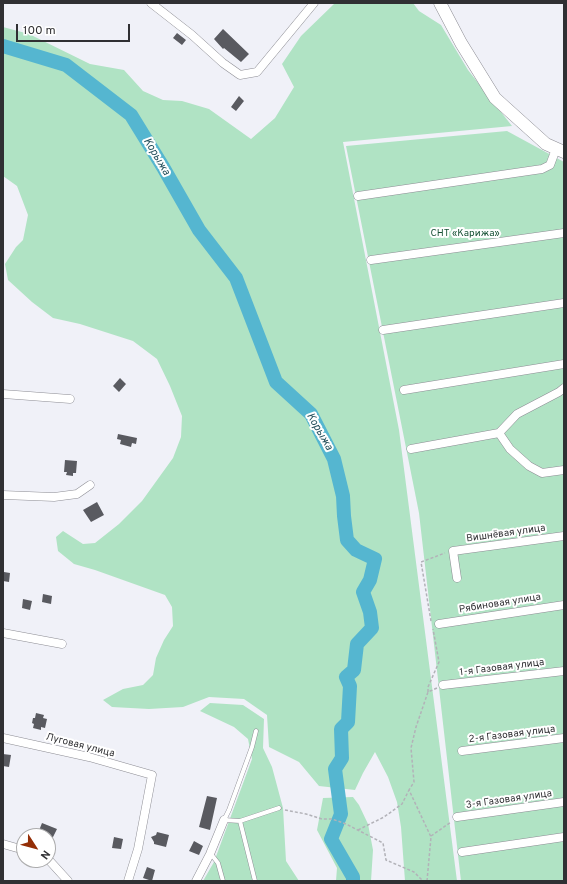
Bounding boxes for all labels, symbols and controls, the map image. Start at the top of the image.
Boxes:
scale bar [18,16,132,42]
text: 100 m [23,23,56,39]
water label: Корыжа [140,136,172,178]
park label: СНТ «Карижа» [430,228,500,240]
water label: Корыжа [303,411,335,453]
street label: Вишнёвая улица [466,523,546,545]
street label: Рябиновая улица [458,592,542,616]
street label: 1-я Газовая улица [459,657,545,679]
street label: 2-я Газовая улица [468,724,556,746]
street label: Луговая улица [44,732,116,760]
street label: 3-я Газовая улица [465,788,553,812]
north arrow [16,828,56,868]
text: N [37,847,53,862]

